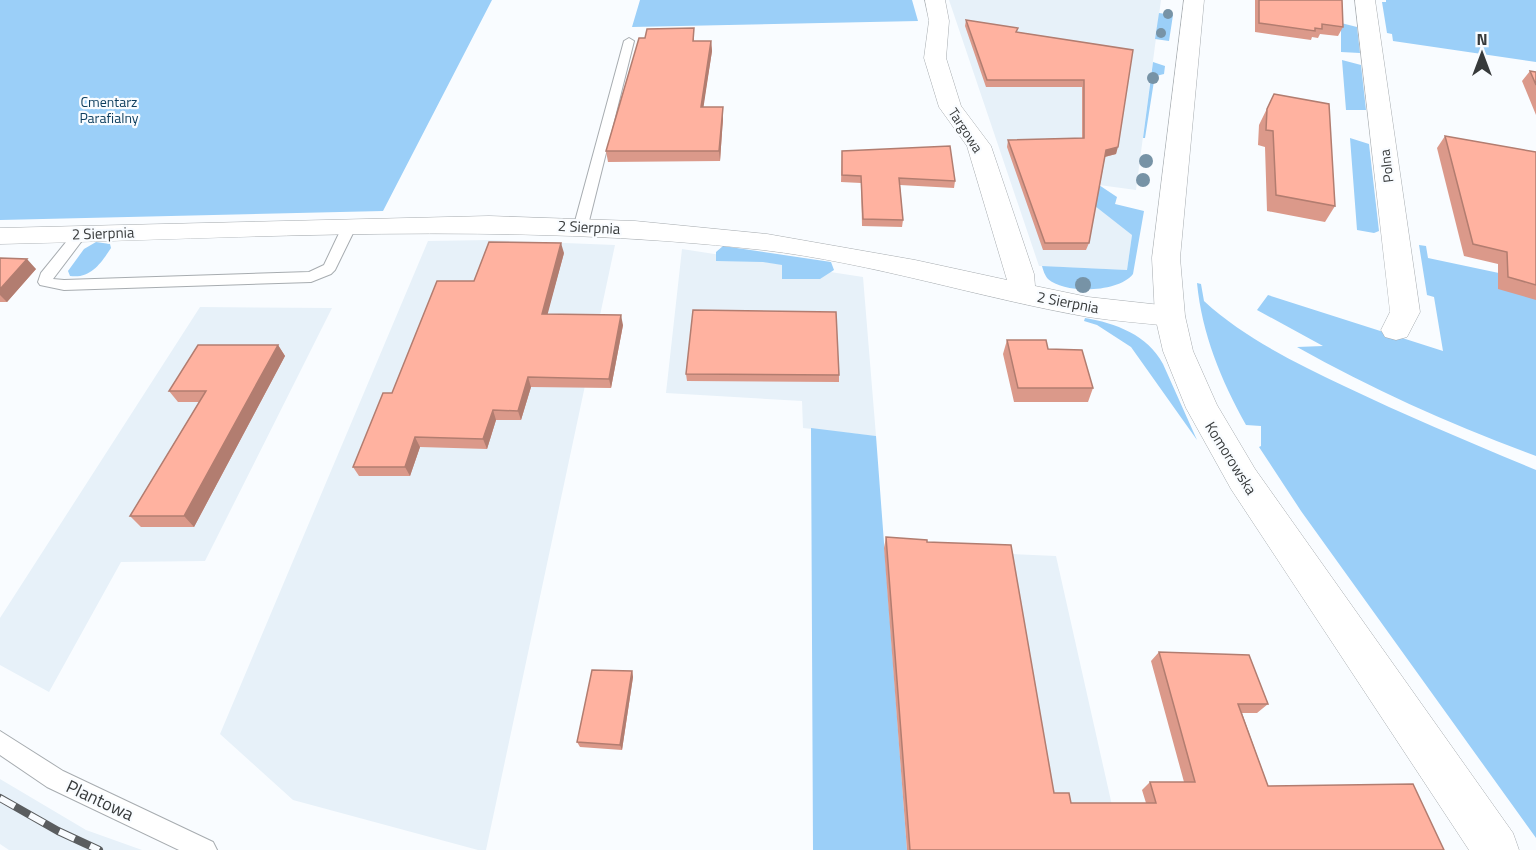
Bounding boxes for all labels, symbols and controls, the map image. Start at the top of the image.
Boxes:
north arrow [1452,24,1512,84]
text: N [1476,27,1488,51]
park label: Cmentarz Parafialny [79,91,139,128]
street label: Targowa [944,103,988,157]
street label: Polna [1374,148,1398,184]
street label: 2 Sierpnia [557,214,621,240]
street label: 2 Sierpnia [71,220,135,246]
street label: 2 Sierpnia [1035,285,1101,319]
street label: Komorowska [1199,417,1263,500]
street label: Plantowa [62,773,138,827]

